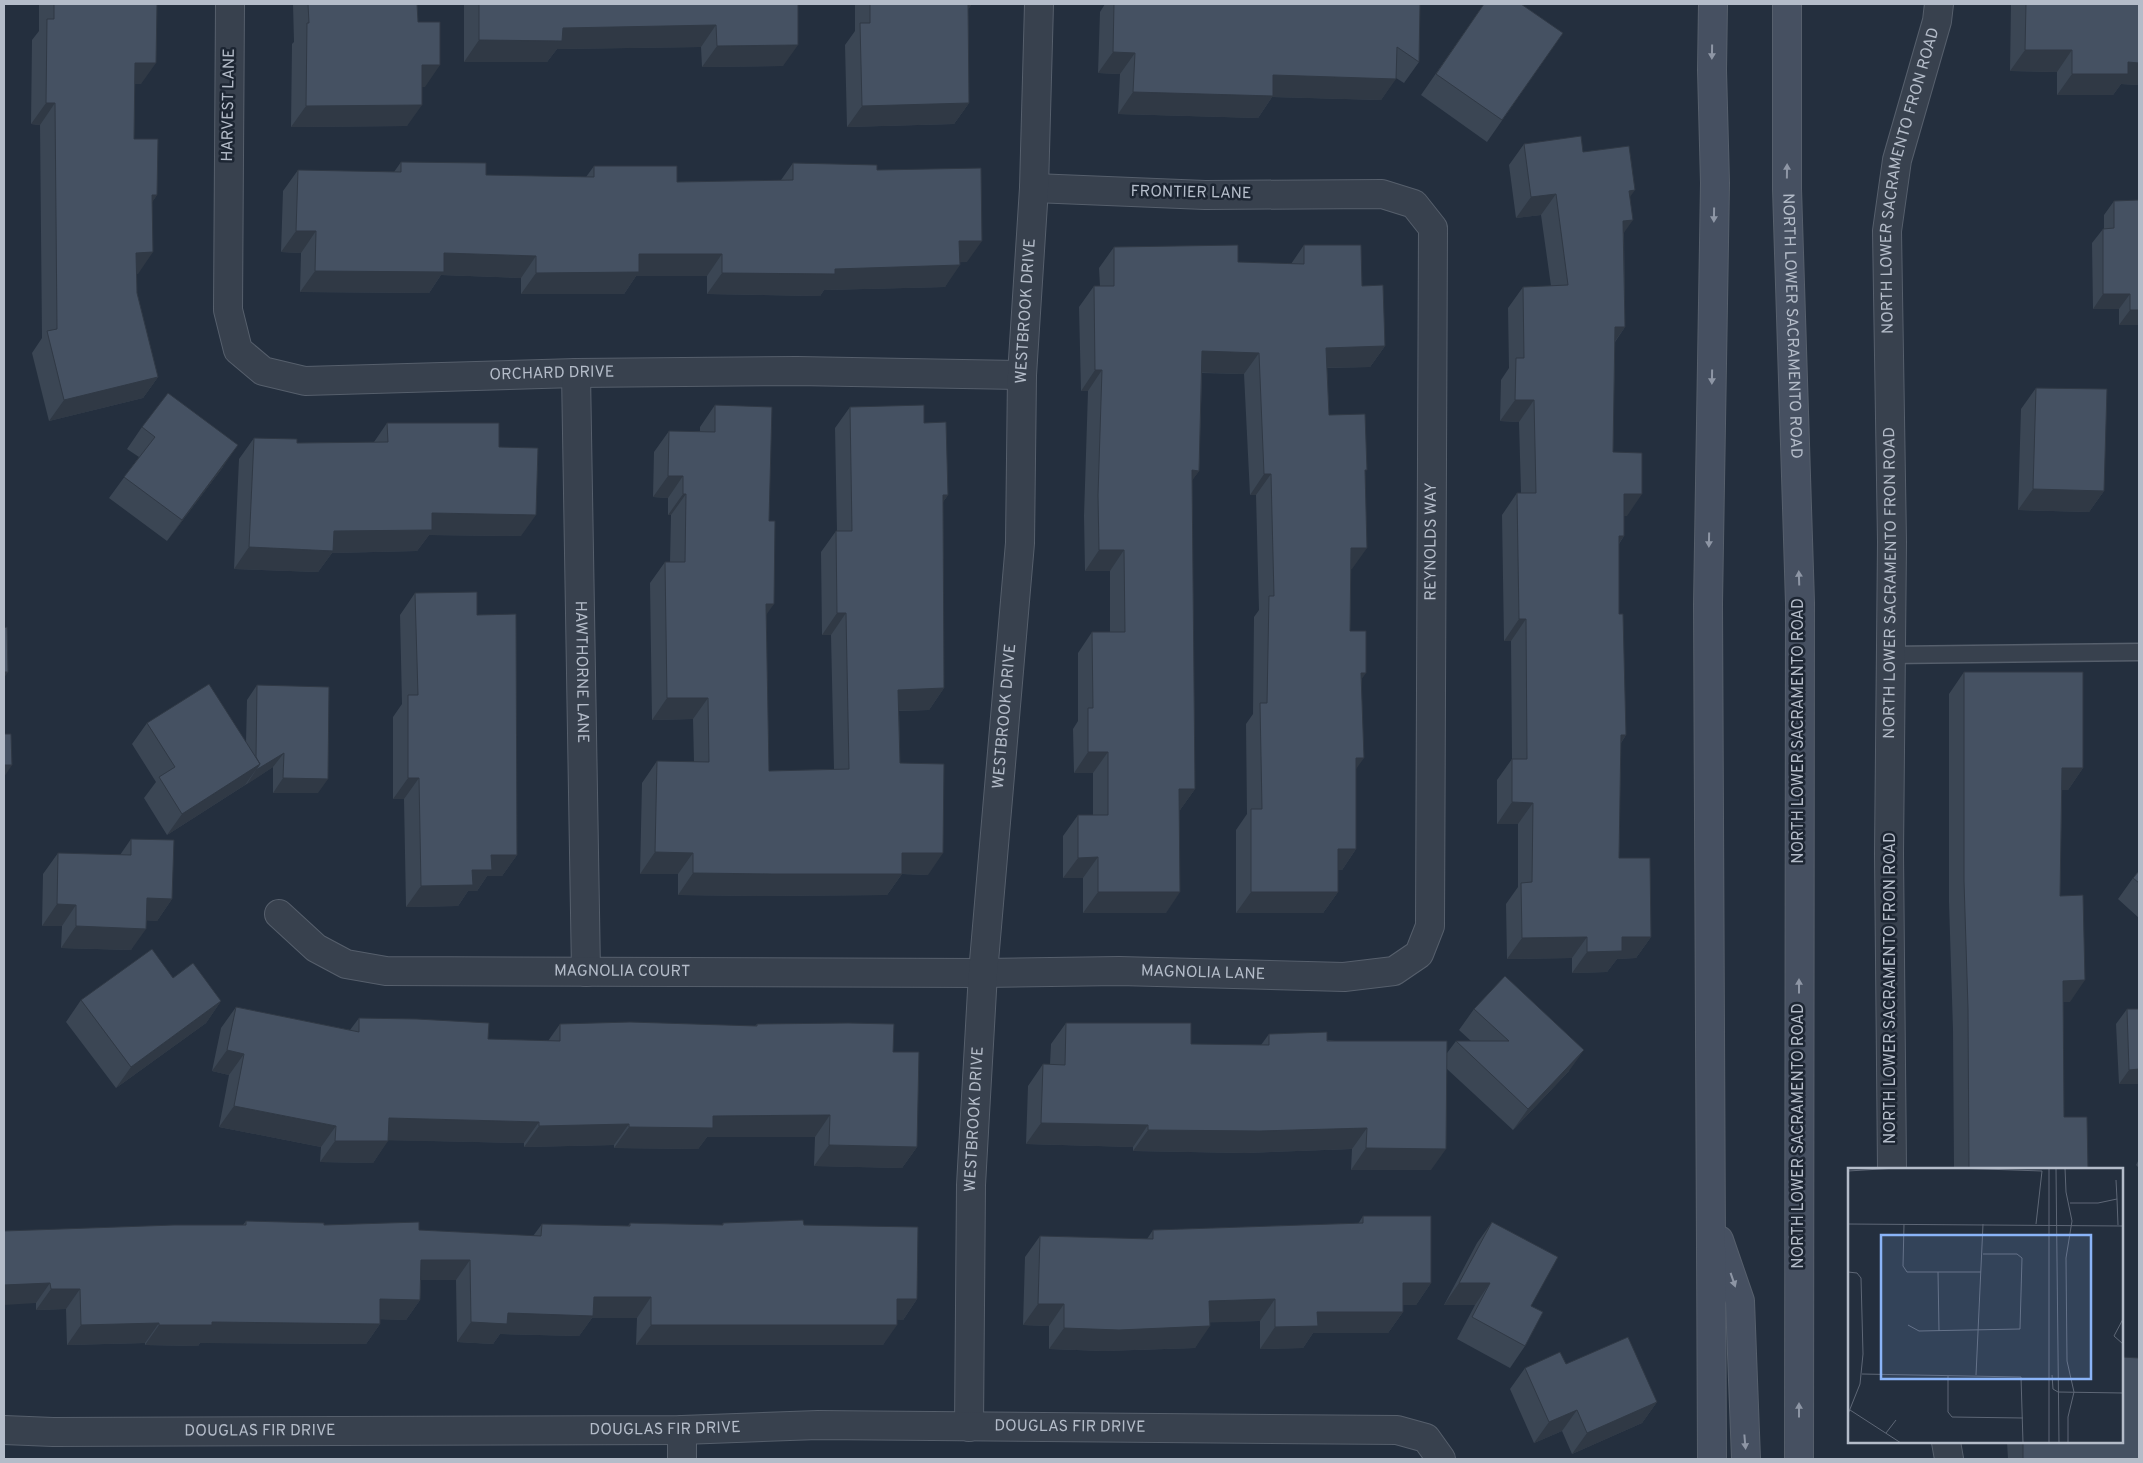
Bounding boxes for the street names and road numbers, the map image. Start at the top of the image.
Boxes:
street label: NORTH LOWER SACRAMENTO FRON ROAD [1877,25,1945,334]
street label: HARVEST LANE [218,48,240,162]
street label: FRONTIER LANE [1130,182,1252,204]
street label: NORTH LOWER SACRAMENTO ROAD [1777,193,1805,459]
street label: WESTBROOK DRIVE [1012,238,1041,384]
street label: ORCHARD DRIVE [489,363,614,386]
street label: NORTH LOWER SACRAMENTO FRON ROAD [1880,427,1902,739]
street label: REYNOLDS WAY [1421,483,1442,601]
street label: NORTH LOWER SACRAMENTO ROAD [1789,598,1809,864]
street label: HAWTHORNE LANE [570,601,592,743]
street label: WESTBROOK DRIVE [989,643,1021,790]
street label: NORTH LOWER SACRAMENTO FRON ROAD [1881,832,1901,1144]
street label: MAGNOLIA COURT [554,962,690,982]
street label: MAGNOLIA LANE [1141,962,1266,985]
street label: NORTH LOWER SACRAMENTO ROAD [1789,1003,1809,1269]
street label: WESTBROOK DRIVE [961,1046,989,1192]
street label: DOUGLAS FIR DRIVE [994,1417,1146,1438]
street label: DOUGLAS FIR DRIVE [589,1418,741,1440]
street label: DOUGLAS FIR DRIVE [184,1421,336,1442]

